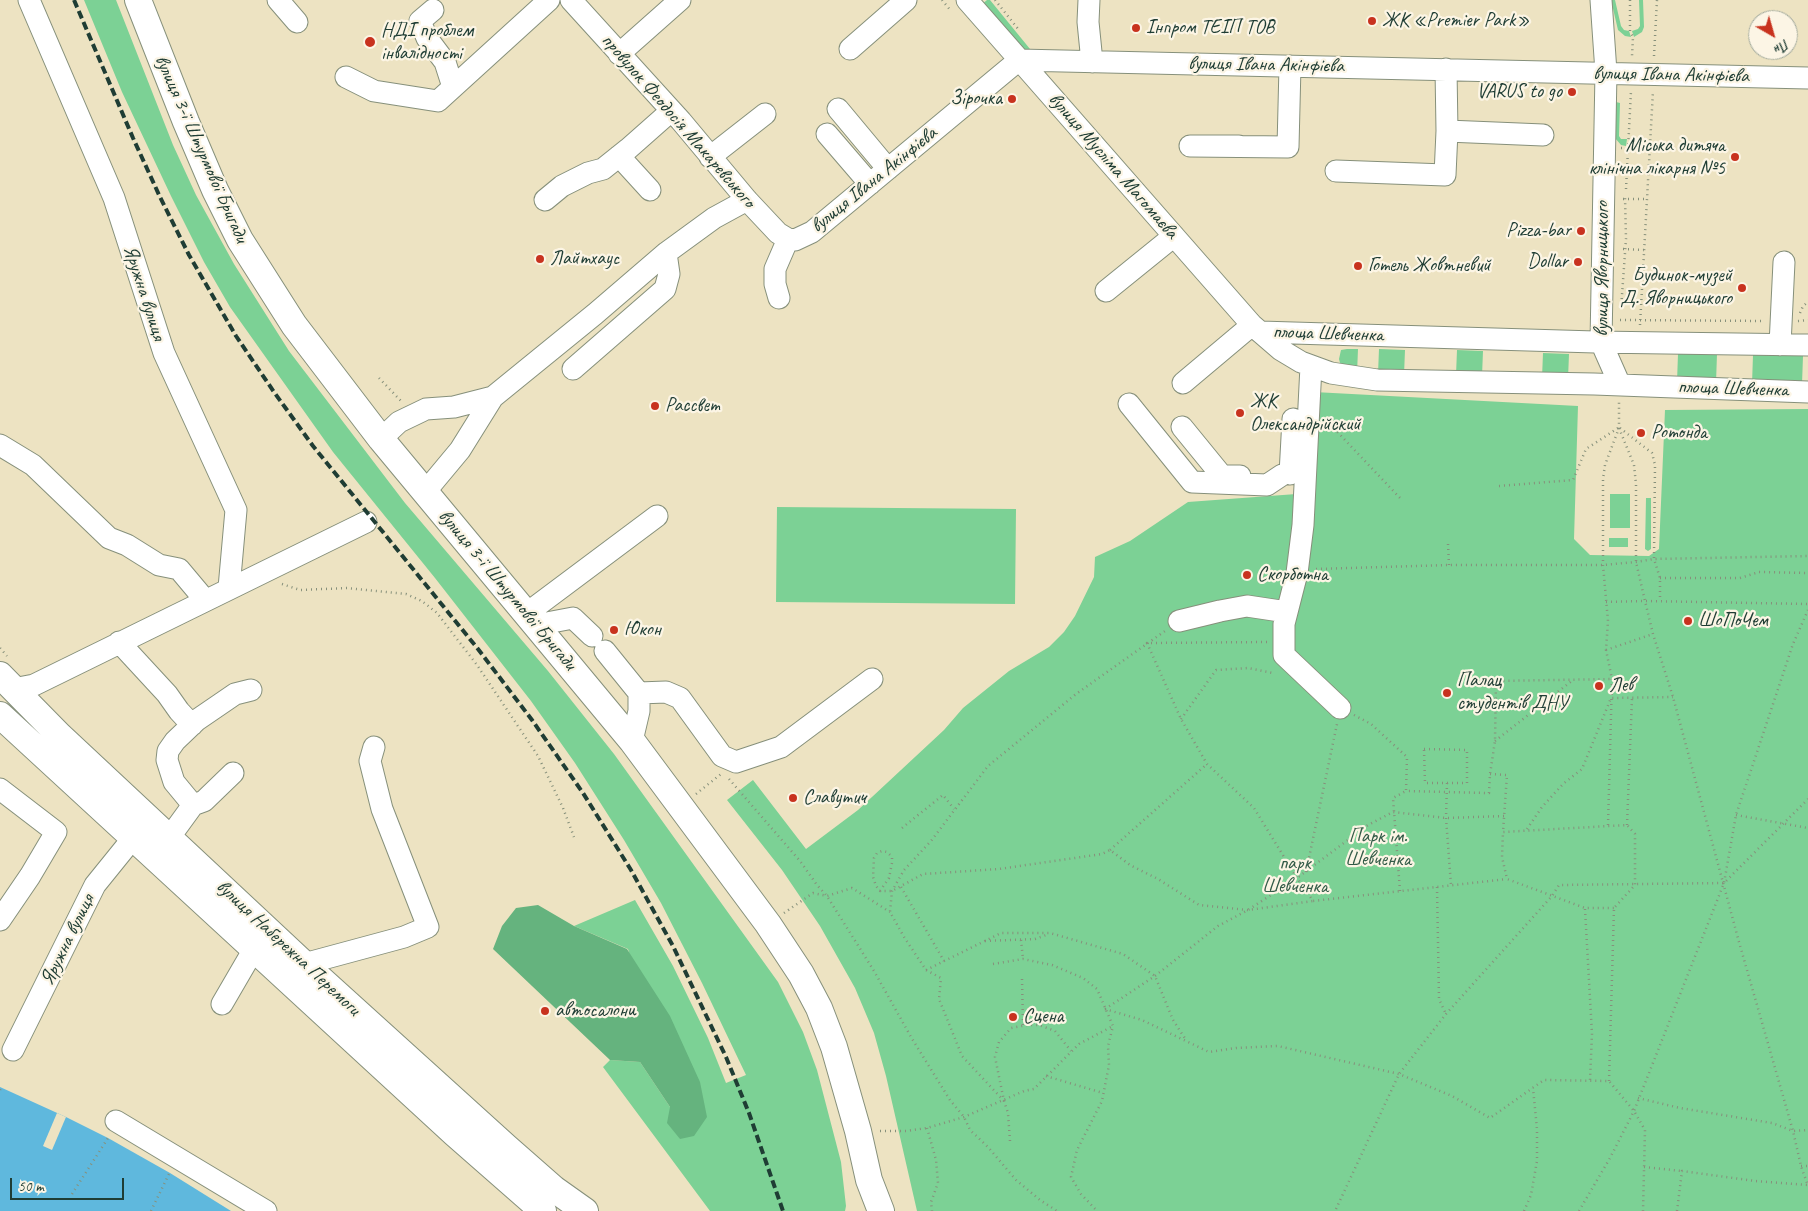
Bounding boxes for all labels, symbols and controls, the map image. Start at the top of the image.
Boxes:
place label: ЖК «Premier Park» [1382,9,1530,33]
north arrow [1748,10,1798,60]
marker: ЖК «Premier Park» [1366,15,1378,27]
place label: Інпром ТЕІП ТОВ [1146,16,1274,40]
place label: НДІ проблем інвалідності [381,19,473,66]
marker: Інпром ТЕІП ТОВ [1130,22,1142,34]
street label: провулок Феодосія Макаревського [596,29,760,213]
marker: НДІ проблем інвалідності [363,35,377,49]
text: Пн [1771,35,1793,58]
street label: вулиця 3-ї Штурмової Бригади [149,51,253,247]
street label: вулиця Івана Акінфієва [1188,52,1344,78]
street label: вулиця Івана Акінфієва [1593,62,1749,88]
place label: VARUS to go [1477,80,1562,104]
marker: VARUS to go [1566,86,1578,98]
place label: Зірочка [950,87,1002,111]
street label: вулиця Мусліма Магомаєва [1043,88,1183,244]
marker: Зірочка [1006,93,1018,105]
street label: вулиця Івана Акінфієва [806,122,942,238]
place label: Міська дитяча клінічна лікарня №5 [1588,134,1725,181]
marker: Міська дитяча клінічна лікарня №5 [1729,151,1741,163]
street label: вулиця Яворницького [1591,201,1615,337]
place label: Pizza-bar [1506,219,1571,243]
marker: Pizza-bar [1575,225,1587,237]
street label: Яружна вулиця [117,242,171,344]
place label: Лайтхаус [550,247,619,271]
place label: Dollar [1527,250,1568,274]
marker: Лайтхаус [534,253,546,265]
place label: Готель Жовтневий [1368,254,1491,278]
marker: Dollar [1572,256,1584,268]
marker: Готель Жовтневий [1352,260,1364,272]
place label: Будинок-музей Д. Яворницького [1620,264,1732,311]
marker: Будинок-музей Д. Яворницького [1736,282,1748,294]
street label: площа Шевченка [1272,320,1384,348]
street label: площа Шевченка [1677,375,1789,403]
place label: ЖК Олександрійский [1250,390,1361,437]
place label: Рассвет [665,394,719,418]
marker: Рассвет [649,400,661,412]
marker: ЖК Олександрійский [1234,407,1246,419]
place label: Ротонда [1651,421,1707,445]
marker: Ротонда [1635,427,1647,439]
street label: вулиця 3-ї Штурмової Бригади [433,505,581,675]
place label: Скорботна [1257,563,1328,587]
marker: Скорботна [1241,569,1253,581]
place label: ШоПоЧем [1698,609,1768,633]
marker: ШоПоЧем [1682,615,1694,627]
place label: Юкон [624,618,661,642]
marker: Юкон [608,624,620,636]
place label: Палац студентів ДНУ [1457,669,1568,716]
place label: Лев [1609,674,1633,698]
marker: Лев [1593,680,1605,692]
marker: Палац студентів ДНУ [1441,687,1453,699]
place label: Славутич [803,786,866,810]
marker: Славутич [787,792,799,804]
park label: Парк iм. Шевченка [1345,825,1411,872]
park label: парк Шевченка [1262,852,1328,899]
street label: вулиця Набережна Перемоги [211,875,365,1021]
street label: Яружна вулиця [36,890,100,990]
place label: автосалони [555,999,636,1023]
marker: автосалони [539,1005,551,1017]
place label: Сцена [1023,1005,1063,1029]
marker: Сцена [1007,1011,1019,1023]
scale bar [12,1168,126,1200]
text: 50 m [18,1177,44,1196]

